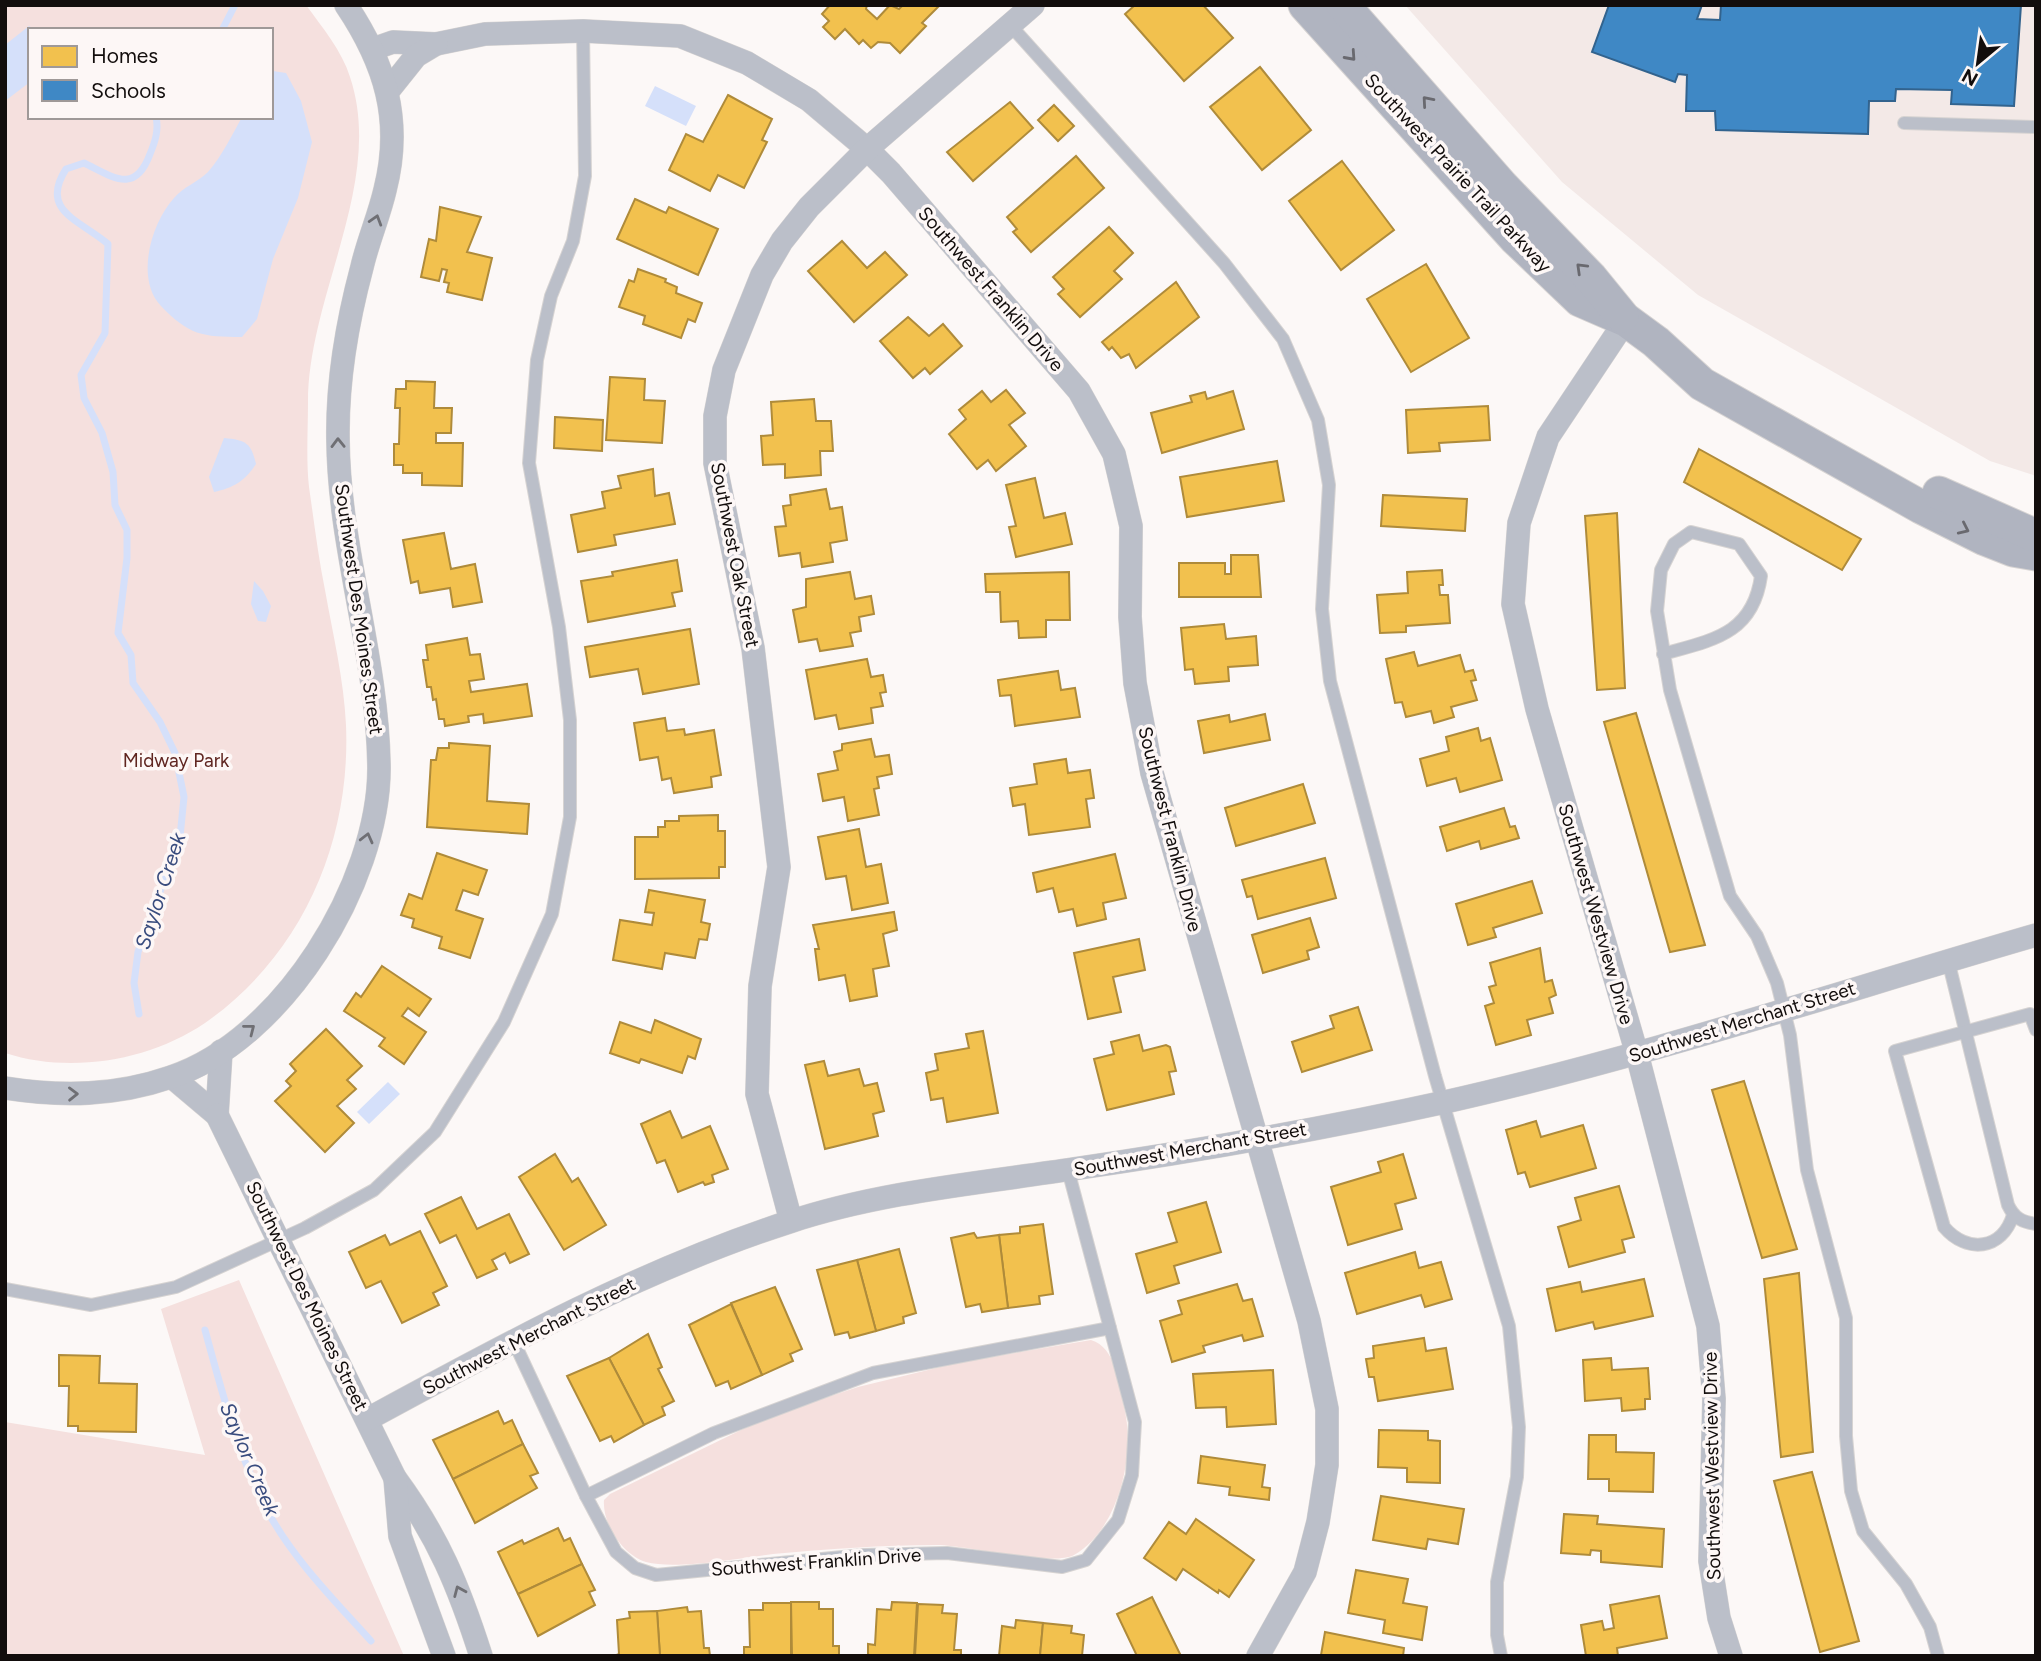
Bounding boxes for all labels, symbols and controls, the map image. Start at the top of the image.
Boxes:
legend [28,28,273,119]
north arrow [1943,28,2013,98]
text: Homes [91,43,158,68]
one-way arrow [1343,48,1355,61]
text: N [1958,64,1982,91]
street label: Southwest Prairie Trail Parkway [1360,69,1556,277]
text: Schools [91,78,166,103]
one-way arrow [1423,96,1435,109]
street label: Southwest Franklin Drive [913,202,1069,376]
one-way arrow [368,214,382,227]
one-way arrow [1576,264,1589,277]
one-way arrow [331,437,346,448]
street label: Southwest Oak Street [706,460,764,650]
street label: Southwest Des Moines Street [330,482,388,736]
one-way arrow [1957,521,1969,535]
street label: Southwest Franklin Drive [1133,724,1207,934]
park label: Midway Park [123,749,230,772]
street label: Southwest Westview Drive [1553,801,1639,1027]
water label: Saylor Creek [129,829,191,952]
one-way arrow [359,832,373,844]
street label: Southwest Merchant Street [1626,977,1858,1067]
one-way arrow [242,1024,255,1037]
one-way arrow [68,1086,79,1102]
street label: Southwest Merchant Street [1072,1117,1308,1181]
street label: Southwest Des Moines Street [241,1177,373,1415]
street label: Southwest Merchant Street [419,1272,639,1400]
street label: Southwest Westview Drive [1699,1352,1725,1580]
water label: Saylor Creek [215,1398,285,1520]
street label: Southwest Franklin Drive [710,1543,922,1581]
one-way arrow [453,1586,467,1598]

